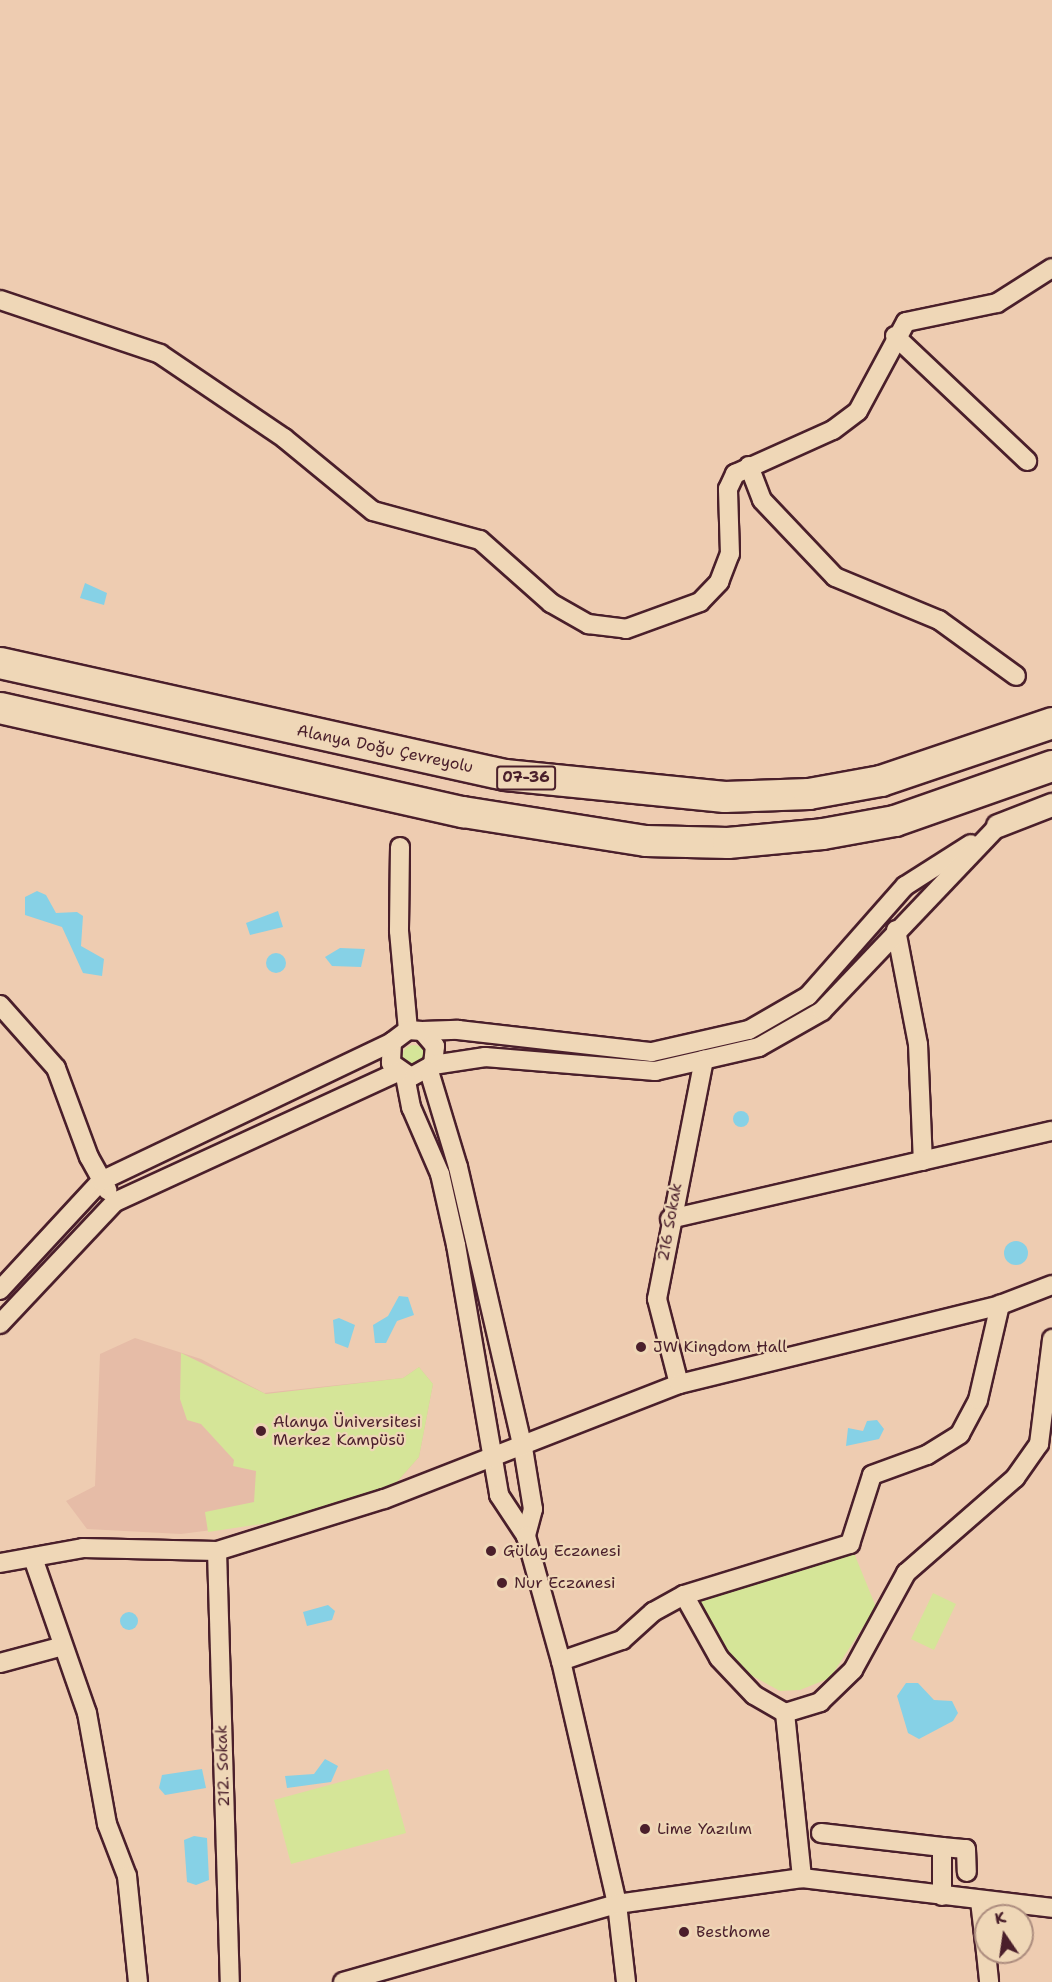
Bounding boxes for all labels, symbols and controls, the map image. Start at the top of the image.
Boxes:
street label: Alanya Doğu Çevreyolu [295,721,475,777]
road number: 07-36 [496,766,556,790]
street label: 216 Sokak [654,1181,686,1263]
place label: JW Kingdom Hall [653,1337,787,1357]
marker: JW Kingdom Hall [634,1340,648,1354]
place label: Alanya Üniversitesi Merkez Kampüsü [273,1412,421,1450]
marker: Alanya Üniversitesi Merkez Kampüsü [254,1424,268,1438]
place label: Gülay Eczanesi [503,1541,621,1561]
marker: Gülay Eczanesi [484,1544,498,1558]
place label: Nur Eczanesi [514,1573,616,1593]
marker: Nur Eczanesi [495,1576,509,1590]
street label: 212. Sokak [212,1724,234,1808]
place label: Lime Yazılım [657,1819,752,1839]
marker: Lime Yazılım [638,1822,652,1836]
north arrow [974,1904,1034,1964]
text: K [993,1906,1008,1929]
place label: Besthome [696,1922,771,1942]
marker: Besthome [677,1925,691,1939]

